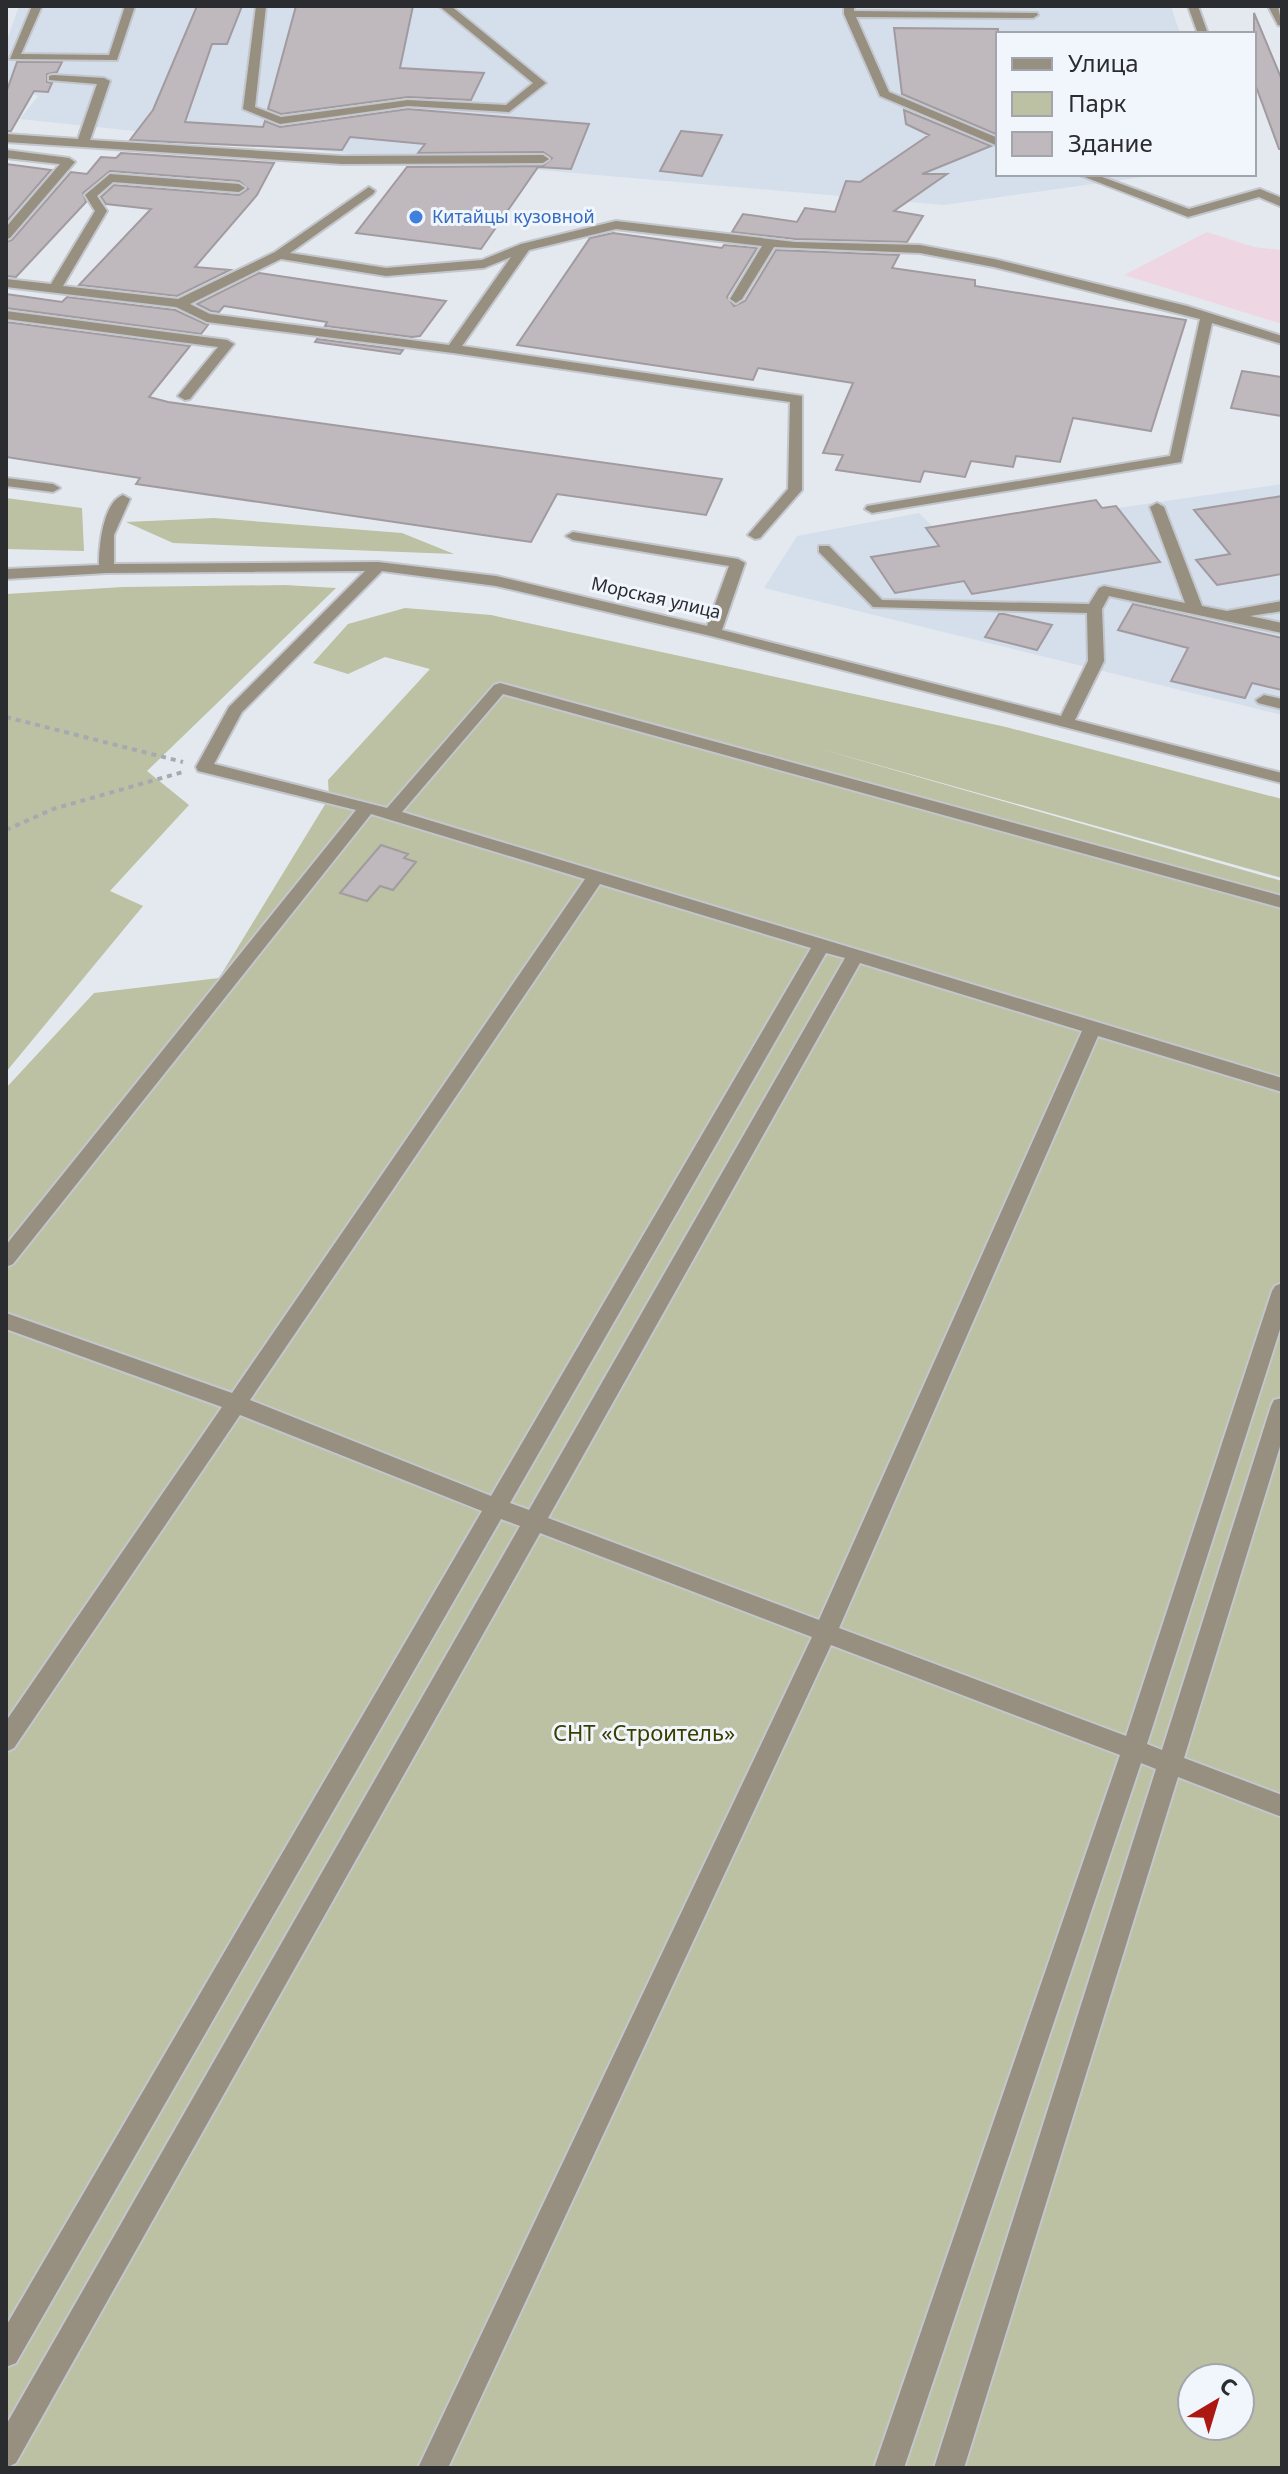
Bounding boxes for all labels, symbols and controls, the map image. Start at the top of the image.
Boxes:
legend [996,32,1256,176]
text: Улица [1068,46,1139,79]
text: Парк [1068,86,1127,119]
text: Здание [1068,126,1153,159]
place label: Китайцы кузовной [432,204,595,228]
marker: Китайцы кузовной [407,208,425,226]
street label: Морская улица [589,570,723,624]
park label: СНТ «Строитель» [553,1717,735,1747]
north arrow [1176,2362,1256,2442]
text: С [1214,2369,1244,2402]

